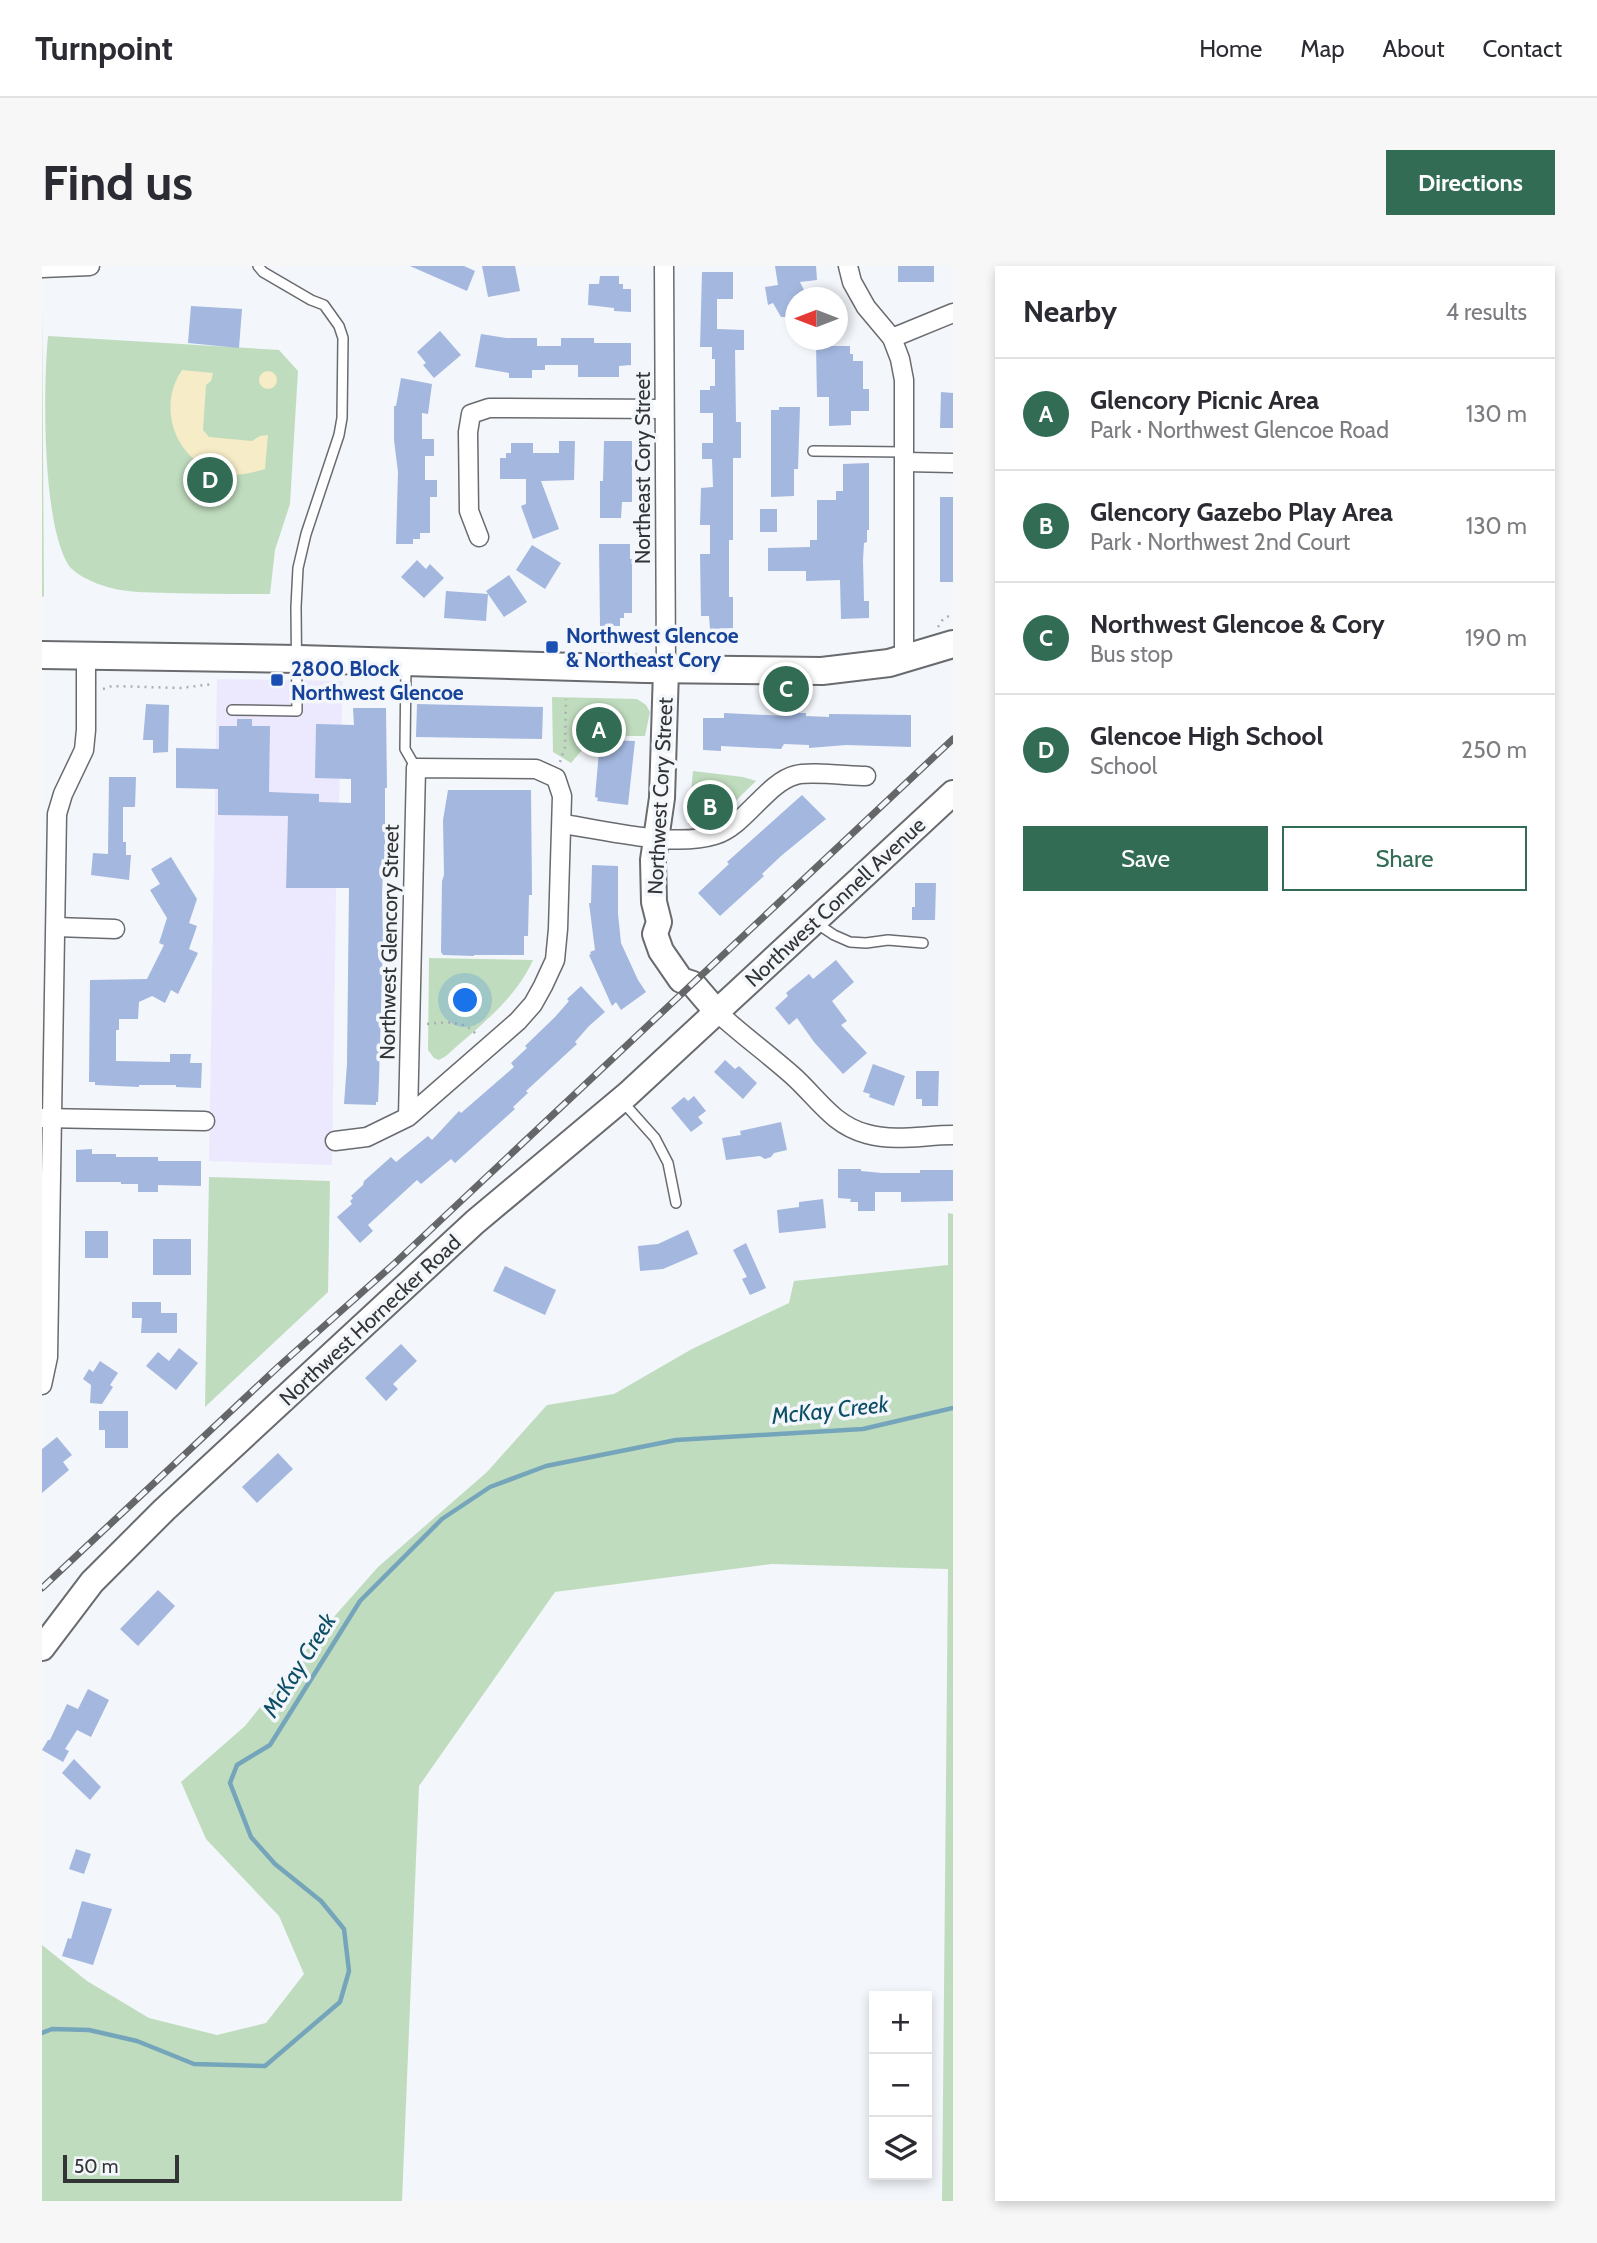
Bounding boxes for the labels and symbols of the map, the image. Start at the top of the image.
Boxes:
north arrow [785,287,848,350]
street label: Northeast Cory Street [630,372,655,564]
pin: D [187,454,233,506]
place label: Northwest Glencoe & Northeast Cory [566,623,739,672]
marker: Northwest Glencoe & Northeast Cory [544,639,560,655]
place label: 2800 Block Northwest Glencoe [291,656,464,705]
pin: C [763,663,809,715]
marker: 2800 Block Northwest Glencoe [269,672,285,688]
street label: Northwest Cory Street [642,697,678,895]
pin: A [576,704,622,756]
pin: B [687,781,733,833]
street label: Northwest Connell Avenue [740,812,930,992]
street label: Northwest Glencory Street [374,824,404,1060]
your location [448,983,482,1017]
street label: Northwest Hornecker Road [274,1229,466,1411]
water label: McKay Creek [769,1390,891,1430]
water label: McKay Creek [256,1607,343,1723]
scale bar [63,2152,178,2184]

